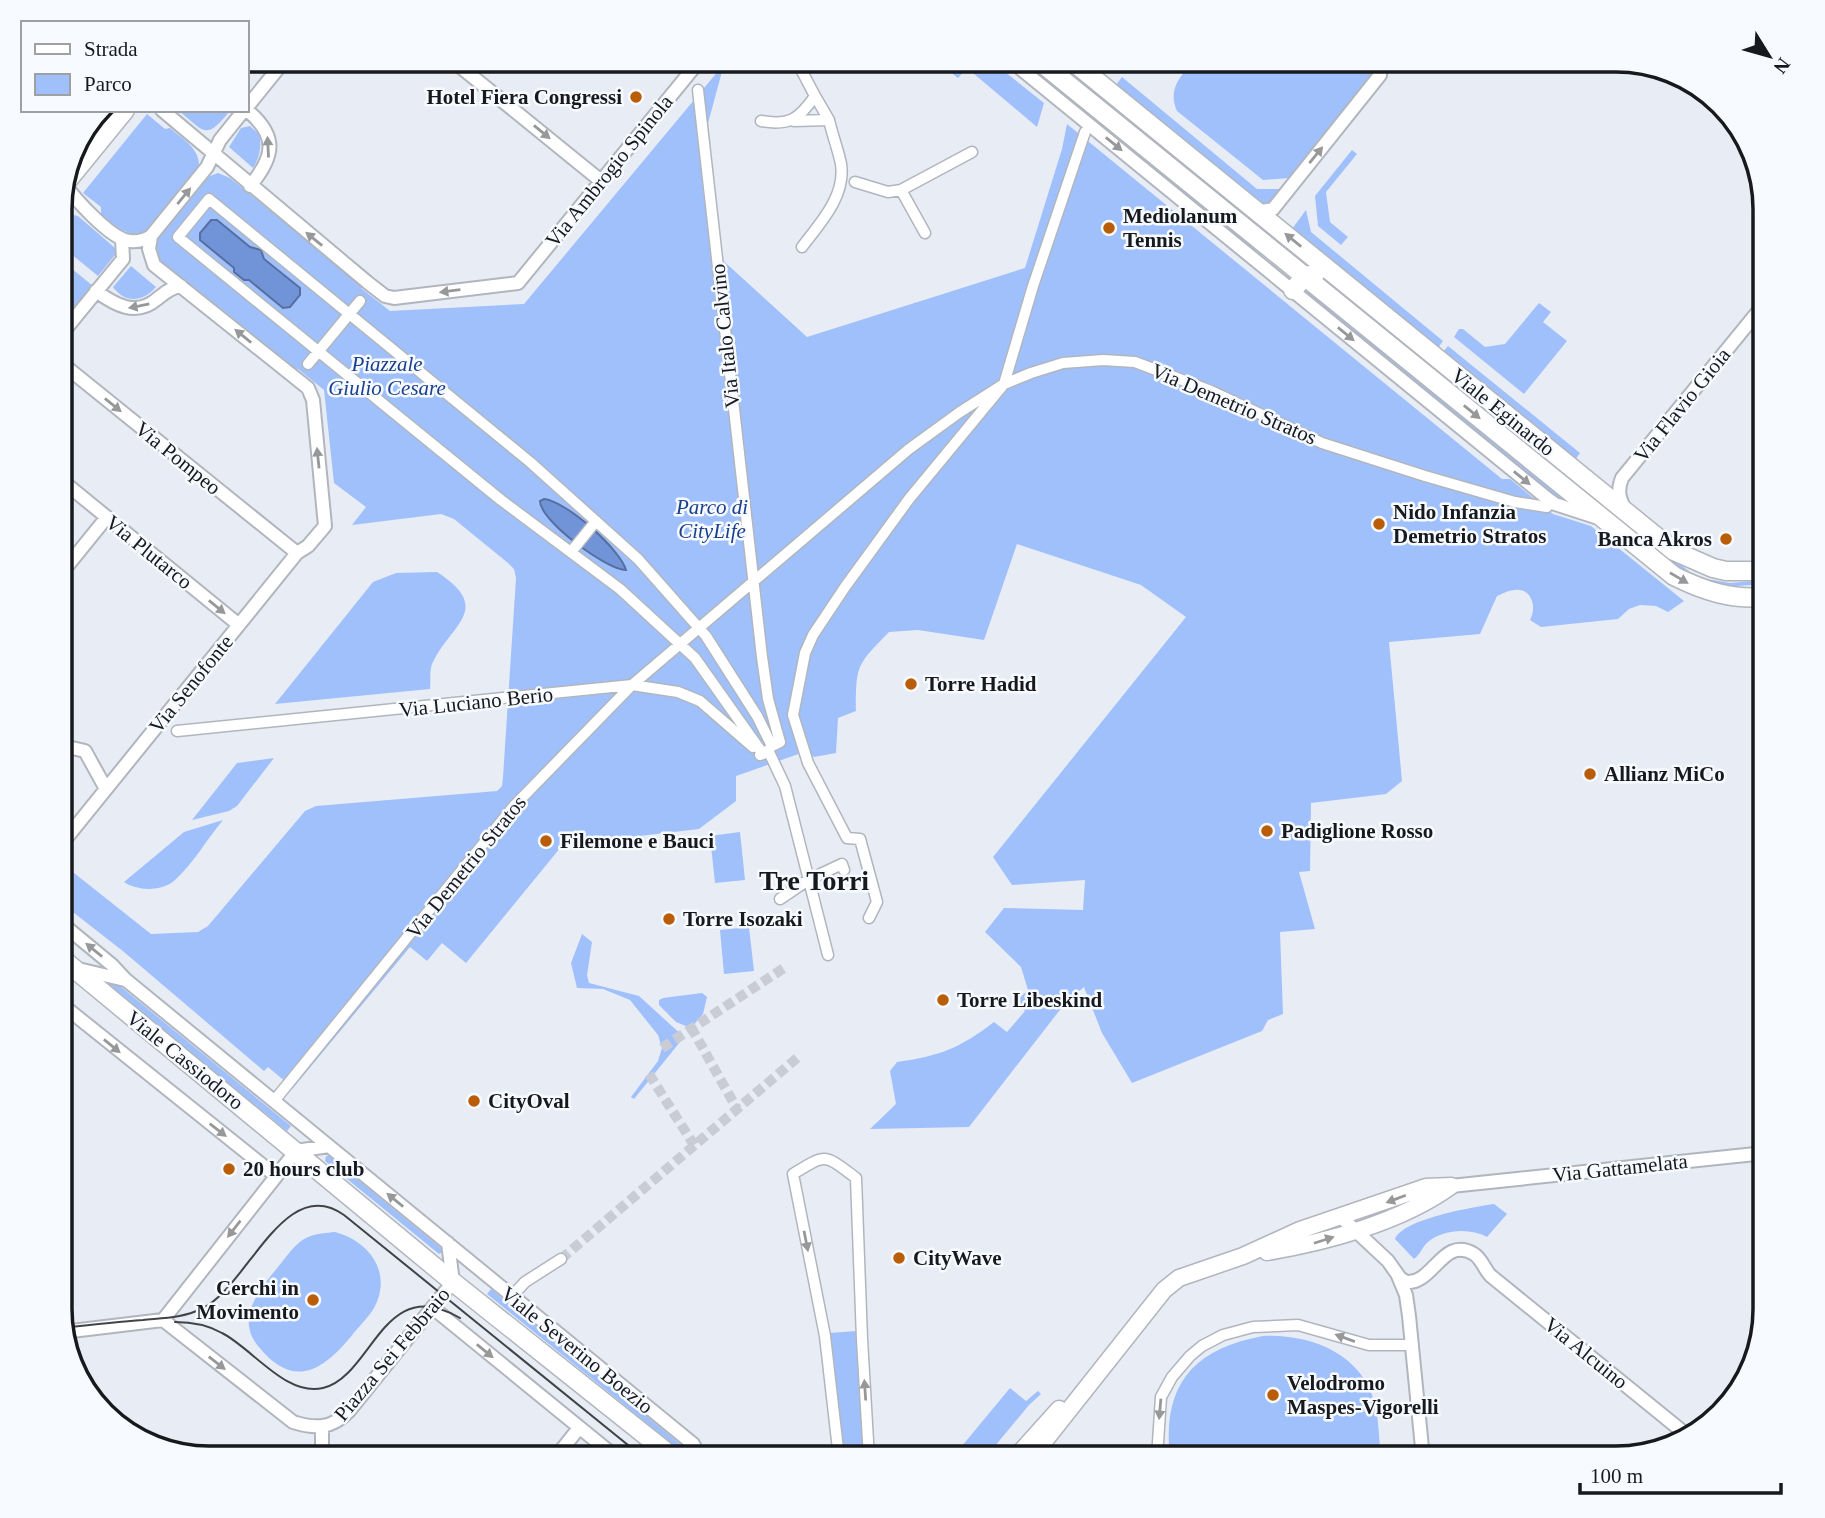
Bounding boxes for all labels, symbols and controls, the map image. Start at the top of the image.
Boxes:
legend [21,21,248,112]
north arrow [1734,21,1804,91]
text: Strada [84,37,138,61]
text: N [1769,54,1795,78]
text: Parco [84,72,132,96]
place label: Hotel Fiera Congressi [426,85,622,109]
marker: Hotel Fiera Congressi [628,89,644,105]
street label: Via Ambrogio Spinola [540,90,678,252]
one-way arrow [532,125,550,140]
one-way arrow [262,136,273,158]
one-way arrow [1106,136,1123,151]
one-way arrow [1308,147,1323,164]
one-way arrow [176,187,191,205]
place label: Mediolanum Tennis [1123,204,1238,252]
marker: Mediolanum Tennis [1101,220,1117,236]
one-way arrow [306,232,323,247]
one-way arrow [1284,233,1301,248]
street label: Via Italo Calvino [706,263,744,409]
one-way arrow [439,286,461,297]
one-way arrow [128,300,150,311]
one-way arrow [1336,326,1354,341]
one-way arrow [234,329,251,344]
street label: Via Flavio Gioia [1629,343,1736,467]
park label: Piazzale Giulio Cesare [328,352,446,400]
street label: Via Demetrio Stratos [1148,358,1320,450]
street label: Viale Eginardo [1446,363,1560,461]
one-way arrow [104,397,121,412]
one-way arrow [1462,405,1480,420]
street label: Via Pompeo [130,416,226,500]
one-way arrow [312,447,323,469]
one-way arrow [1512,470,1530,485]
park label: Parco di CityLife [675,495,748,543]
place label: Nido Infanzia Demetrio Stratos [1393,500,1546,548]
street label: Via Plutarco [101,510,197,594]
marker: Nido Infanzia Demetrio Stratos [1371,516,1387,532]
place label: Banca Akros [1597,527,1712,551]
marker: Banca Akros [1718,531,1734,547]
one-way arrow [1669,572,1688,584]
one-way arrow [208,599,225,614]
street label: Via Senofonte [144,630,238,738]
place label: Torre Hadid [925,672,1037,696]
marker: Torre Hadid [903,676,919,692]
street label: Via Luciano Berio [398,682,554,722]
place label: Allianz MiCo [1604,762,1725,786]
marker: Allianz MiCo [1582,766,1598,782]
street label: Via Demetrio Stratos [401,791,531,943]
place label: Padiglione Rosso [1281,819,1433,843]
marker: Padiglione Rosso [1259,823,1275,839]
place label: Filemone e Bauci [560,829,714,853]
marker: Filemone e Bauci [538,833,554,849]
district label: Tre Torri [759,865,869,896]
place label: Torre Isozaki [683,907,803,931]
marker: Torre Isozaki [661,911,677,927]
one-way arrow [85,943,102,958]
place label: Torre Libeskind [957,988,1103,1012]
marker: Torre Libeskind [935,992,951,1008]
street label: Viale Cassiodoro [122,1005,248,1115]
one-way arrow [104,1038,121,1053]
place label: CityOval [488,1089,570,1113]
marker: CityOval [466,1093,482,1109]
one-way arrow [209,1123,227,1137]
street label: Via Gattamelata [1551,1149,1689,1187]
place label: 20 hours club [243,1157,364,1181]
marker: 20 hours club [221,1161,237,1177]
one-way arrow [387,1193,405,1208]
one-way arrow [1385,1193,1406,1204]
one-way arrow [227,1220,242,1238]
one-way arrow [801,1230,812,1252]
one-way arrow [1313,1234,1334,1245]
place label: CityWave [913,1246,1002,1270]
marker: CityWave [891,1250,907,1266]
place label: Cerchi in Movimento [196,1276,299,1324]
street label: Viale Severino Boezio [496,1281,658,1419]
street label: Piazza Sei Febbraio [329,1282,455,1426]
marker: Cerchi in Movimento [305,1292,321,1308]
street label: Via Alcuino [1539,1312,1633,1394]
one-way arrow [1335,1332,1356,1343]
one-way arrow [477,1343,494,1358]
one-way arrow [207,1355,225,1370]
place label: Velodromo Maspes-Vigorelli [1287,1371,1439,1419]
one-way arrow [859,1379,870,1401]
marker: Velodromo Maspes-Vigorelli [1265,1387,1281,1403]
one-way arrow [1154,1398,1165,1420]
scale bar [1580,1452,1781,1496]
text: 100 m [1590,1464,1643,1488]

